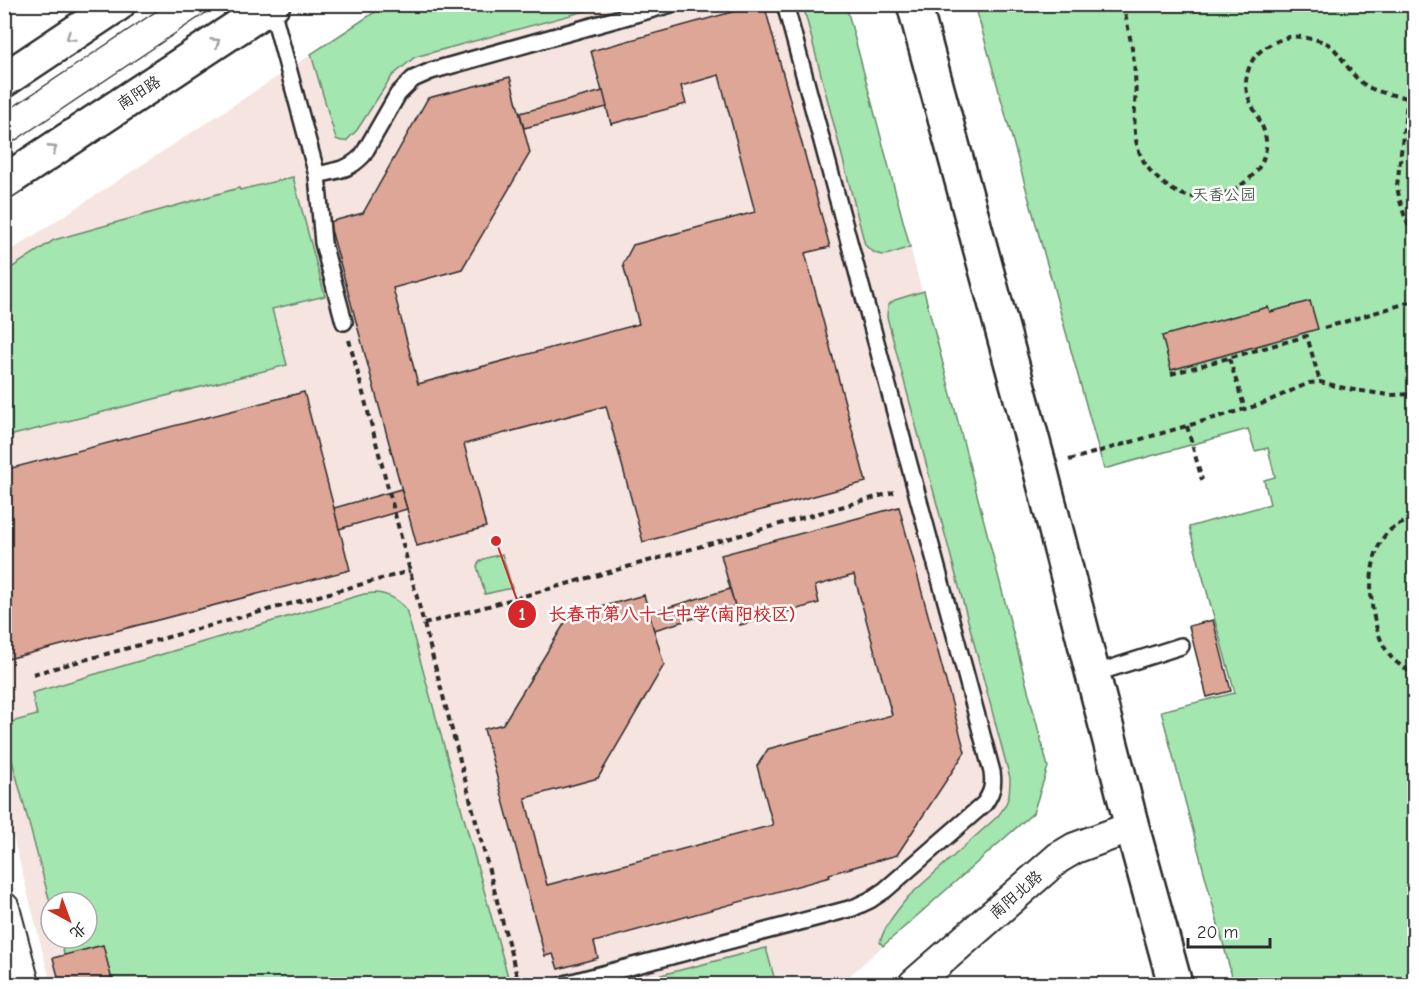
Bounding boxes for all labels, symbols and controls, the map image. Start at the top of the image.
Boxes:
one-way arrow [65,30,76,41]
one-way arrow [209,38,220,49]
street label: 南阳路 [114,72,164,114]
one-way arrow [47,146,58,157]
park label: 天香公园 [1192,186,1256,204]
callout: 长春市第八十七中学(南阳校区) [507,596,808,632]
text: 1 [518,604,526,625]
text: 长春市第八十七中学(南阳校区) [549,604,795,625]
street label: 南阳北路 [986,867,1046,923]
north arrow [39,890,99,950]
scale bar [1188,911,1270,949]
text: 北 [66,919,90,943]
text: 20 m [1197,922,1238,943]

